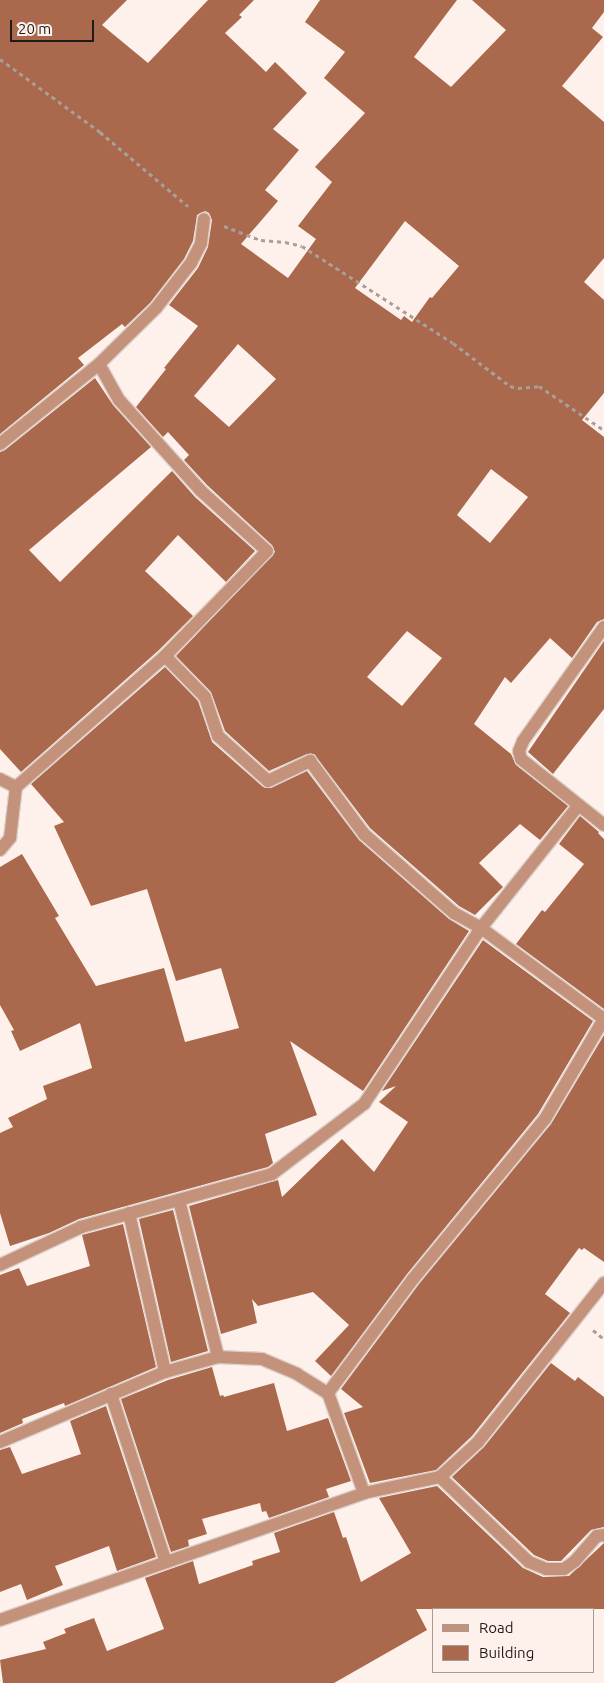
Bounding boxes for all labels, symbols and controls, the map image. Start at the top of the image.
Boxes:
scale bar [12,10,96,42]
text: 20 m [18,20,51,37]
legend [432,1608,594,1673]
text: Road [479,1619,514,1636]
text: Building [479,1644,534,1661]

